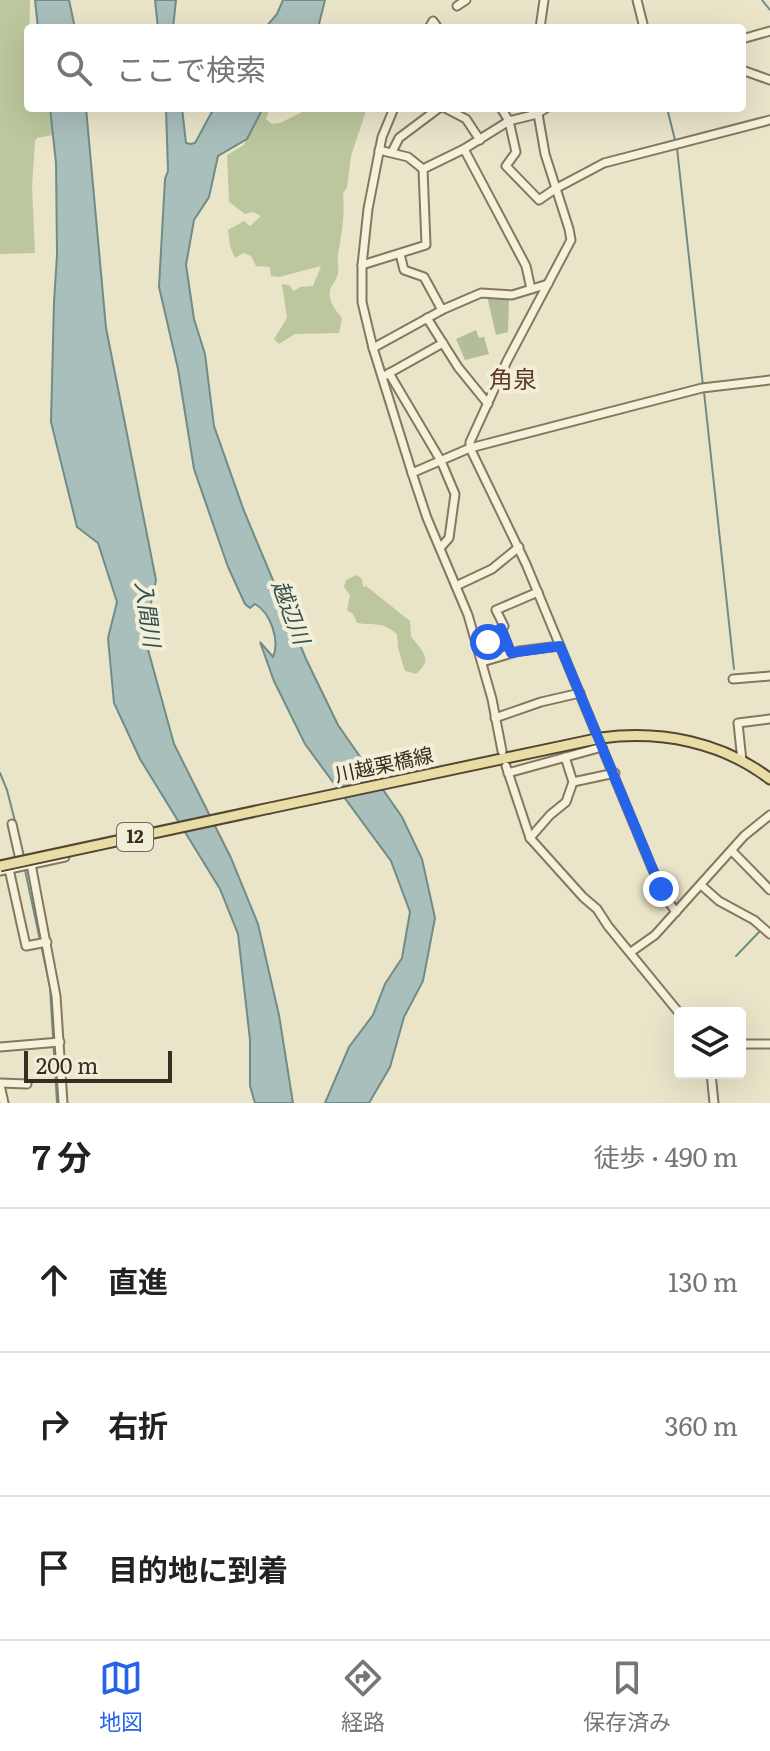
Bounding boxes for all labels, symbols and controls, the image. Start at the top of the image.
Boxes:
search box [24,24,746,112]
icon: search [52,46,96,90]
text: ここで検索 [116,46,266,90]
district label: 角泉 [489,360,537,395]
water label: 越辺川 [265,575,320,650]
water label: 入間川 [129,579,171,651]
route start [470,624,506,660]
street label: 川越栗橋線 [332,738,436,788]
road number: 12 [117,823,153,851]
route end [643,871,679,907]
map controls [674,1007,746,1079]
button: layers [674,1007,746,1079]
scale bar [24,1047,172,1083]
text: 200 m [36,1048,98,1081]
text: 7 分 [32,1130,91,1180]
text: 徒歩 · 490 m [594,1136,738,1175]
icon: ahead [32,1258,76,1302]
text: 直進 [108,1258,168,1302]
text: 130 m [668,1261,738,1300]
icon: right [32,1402,76,1446]
text: 右折 [108,1402,168,1446]
text: 360 m [664,1405,738,1444]
icon: arrive [32,1546,76,1590]
text: 目的地に到着 [108,1546,288,1590]
tab: 地図 [99,1656,143,1737]
tab: 経路 [341,1656,385,1737]
tab: 保存済み [583,1656,671,1737]

